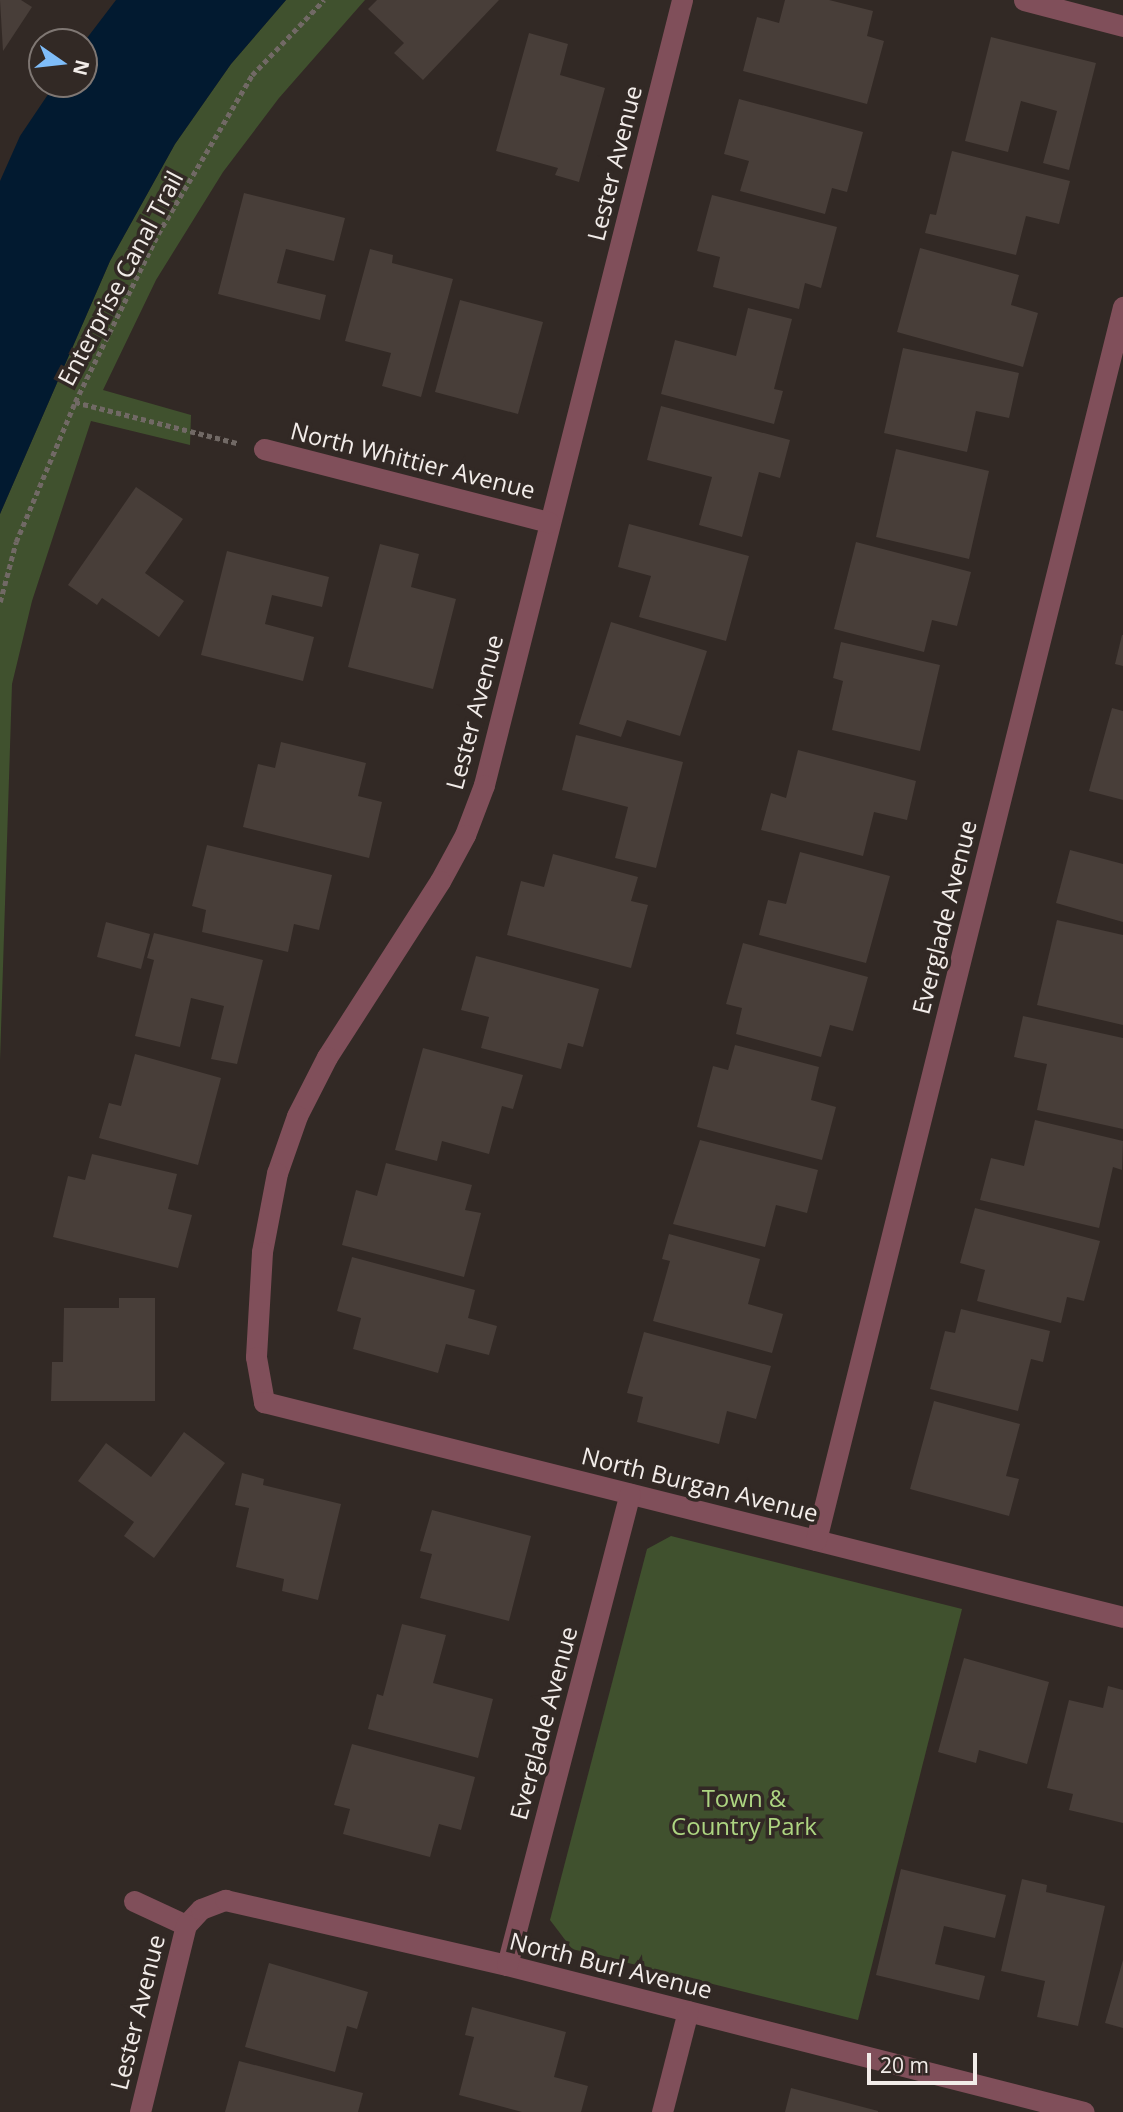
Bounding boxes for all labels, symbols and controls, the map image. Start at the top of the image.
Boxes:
north arrow [28,28,98,98]
text: N [67,57,96,78]
street label: Lester Avenue [581,82,647,244]
street label: Enterprise Canal Trail [51,166,189,390]
street label: North Whittier Avenue [288,416,538,504]
street label: Lester Avenue [440,631,508,793]
street label: Everglade Avenue [906,817,982,1017]
street label: North Burgan Avenue [579,1441,821,1527]
street label: Everglade Avenue [503,1623,583,1823]
park label: Town & Country Park [671,1784,817,1840]
street label: North Burl Avenue [507,1926,715,2004]
street label: Lester Avenue [104,1931,170,2093]
scale bar [871,2038,981,2082]
text: 20 m [880,2051,929,2079]

